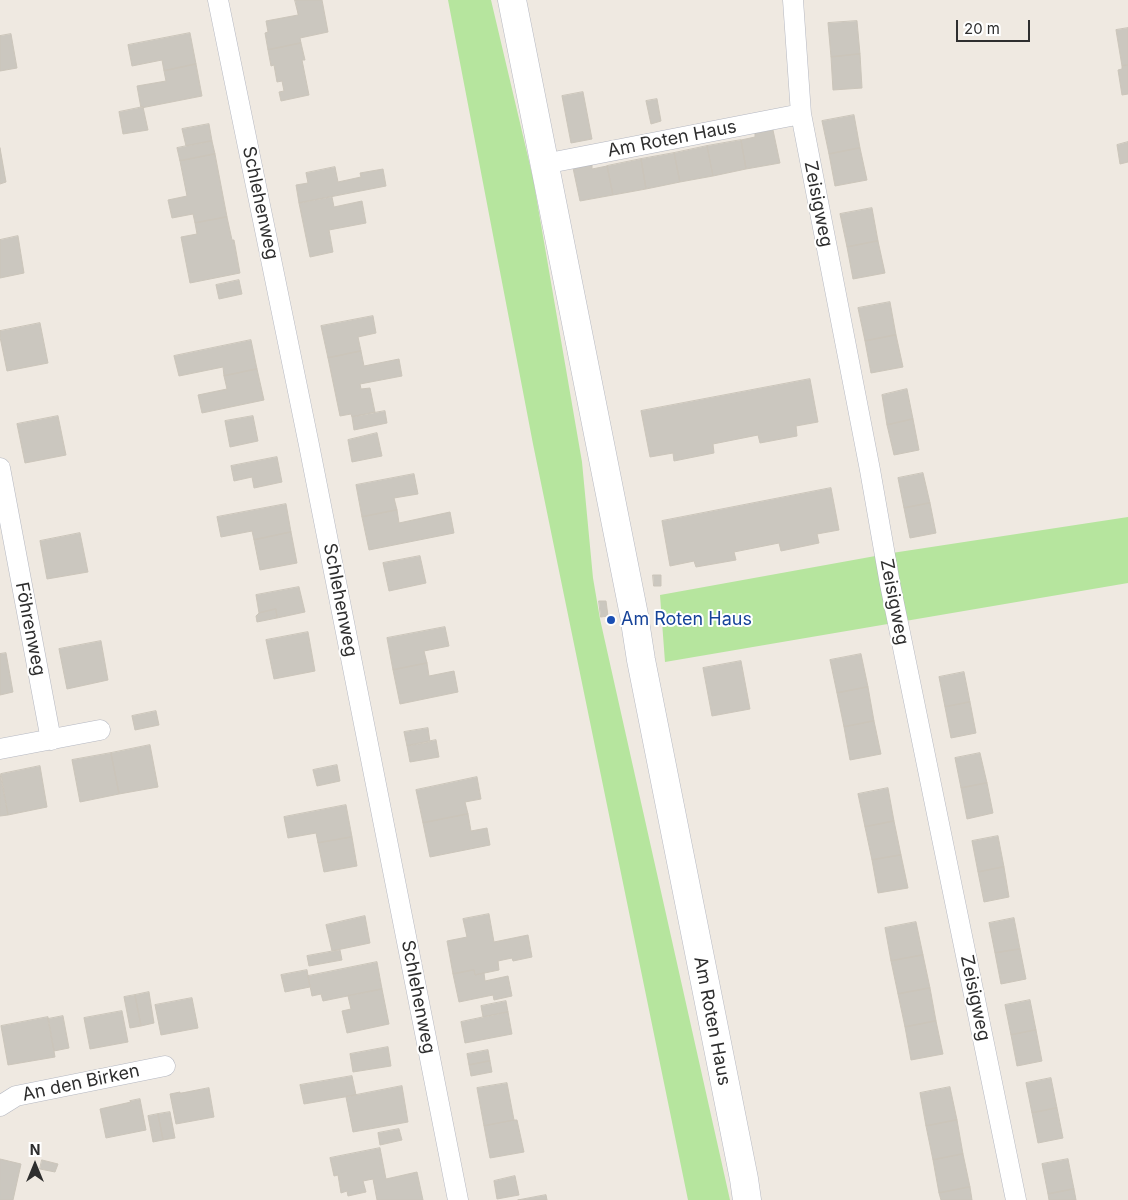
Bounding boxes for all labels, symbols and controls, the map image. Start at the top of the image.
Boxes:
scale bar [958,10,1032,42]
text: 20 m [964,19,1000,38]
street label: Am Roten Haus [606,116,738,162]
street label: Schlehenweg [237,144,283,262]
street label: Zeisigweg [799,159,837,249]
street label: Schlehenweg [318,541,362,659]
street label: Zeisigweg [875,557,913,647]
street label: Föhrenweg [10,580,50,678]
place label: Am Roten Haus [621,609,752,631]
marker: Am Roten Haus [605,614,617,626]
street label: Schlehenweg [396,938,440,1056]
street label: Zeisigweg [955,953,995,1043]
street label: Am Roten Haus [689,955,735,1087]
street label: An den Birken [20,1060,142,1106]
north arrow [10,1140,60,1190]
text: N [30,1141,40,1158]

